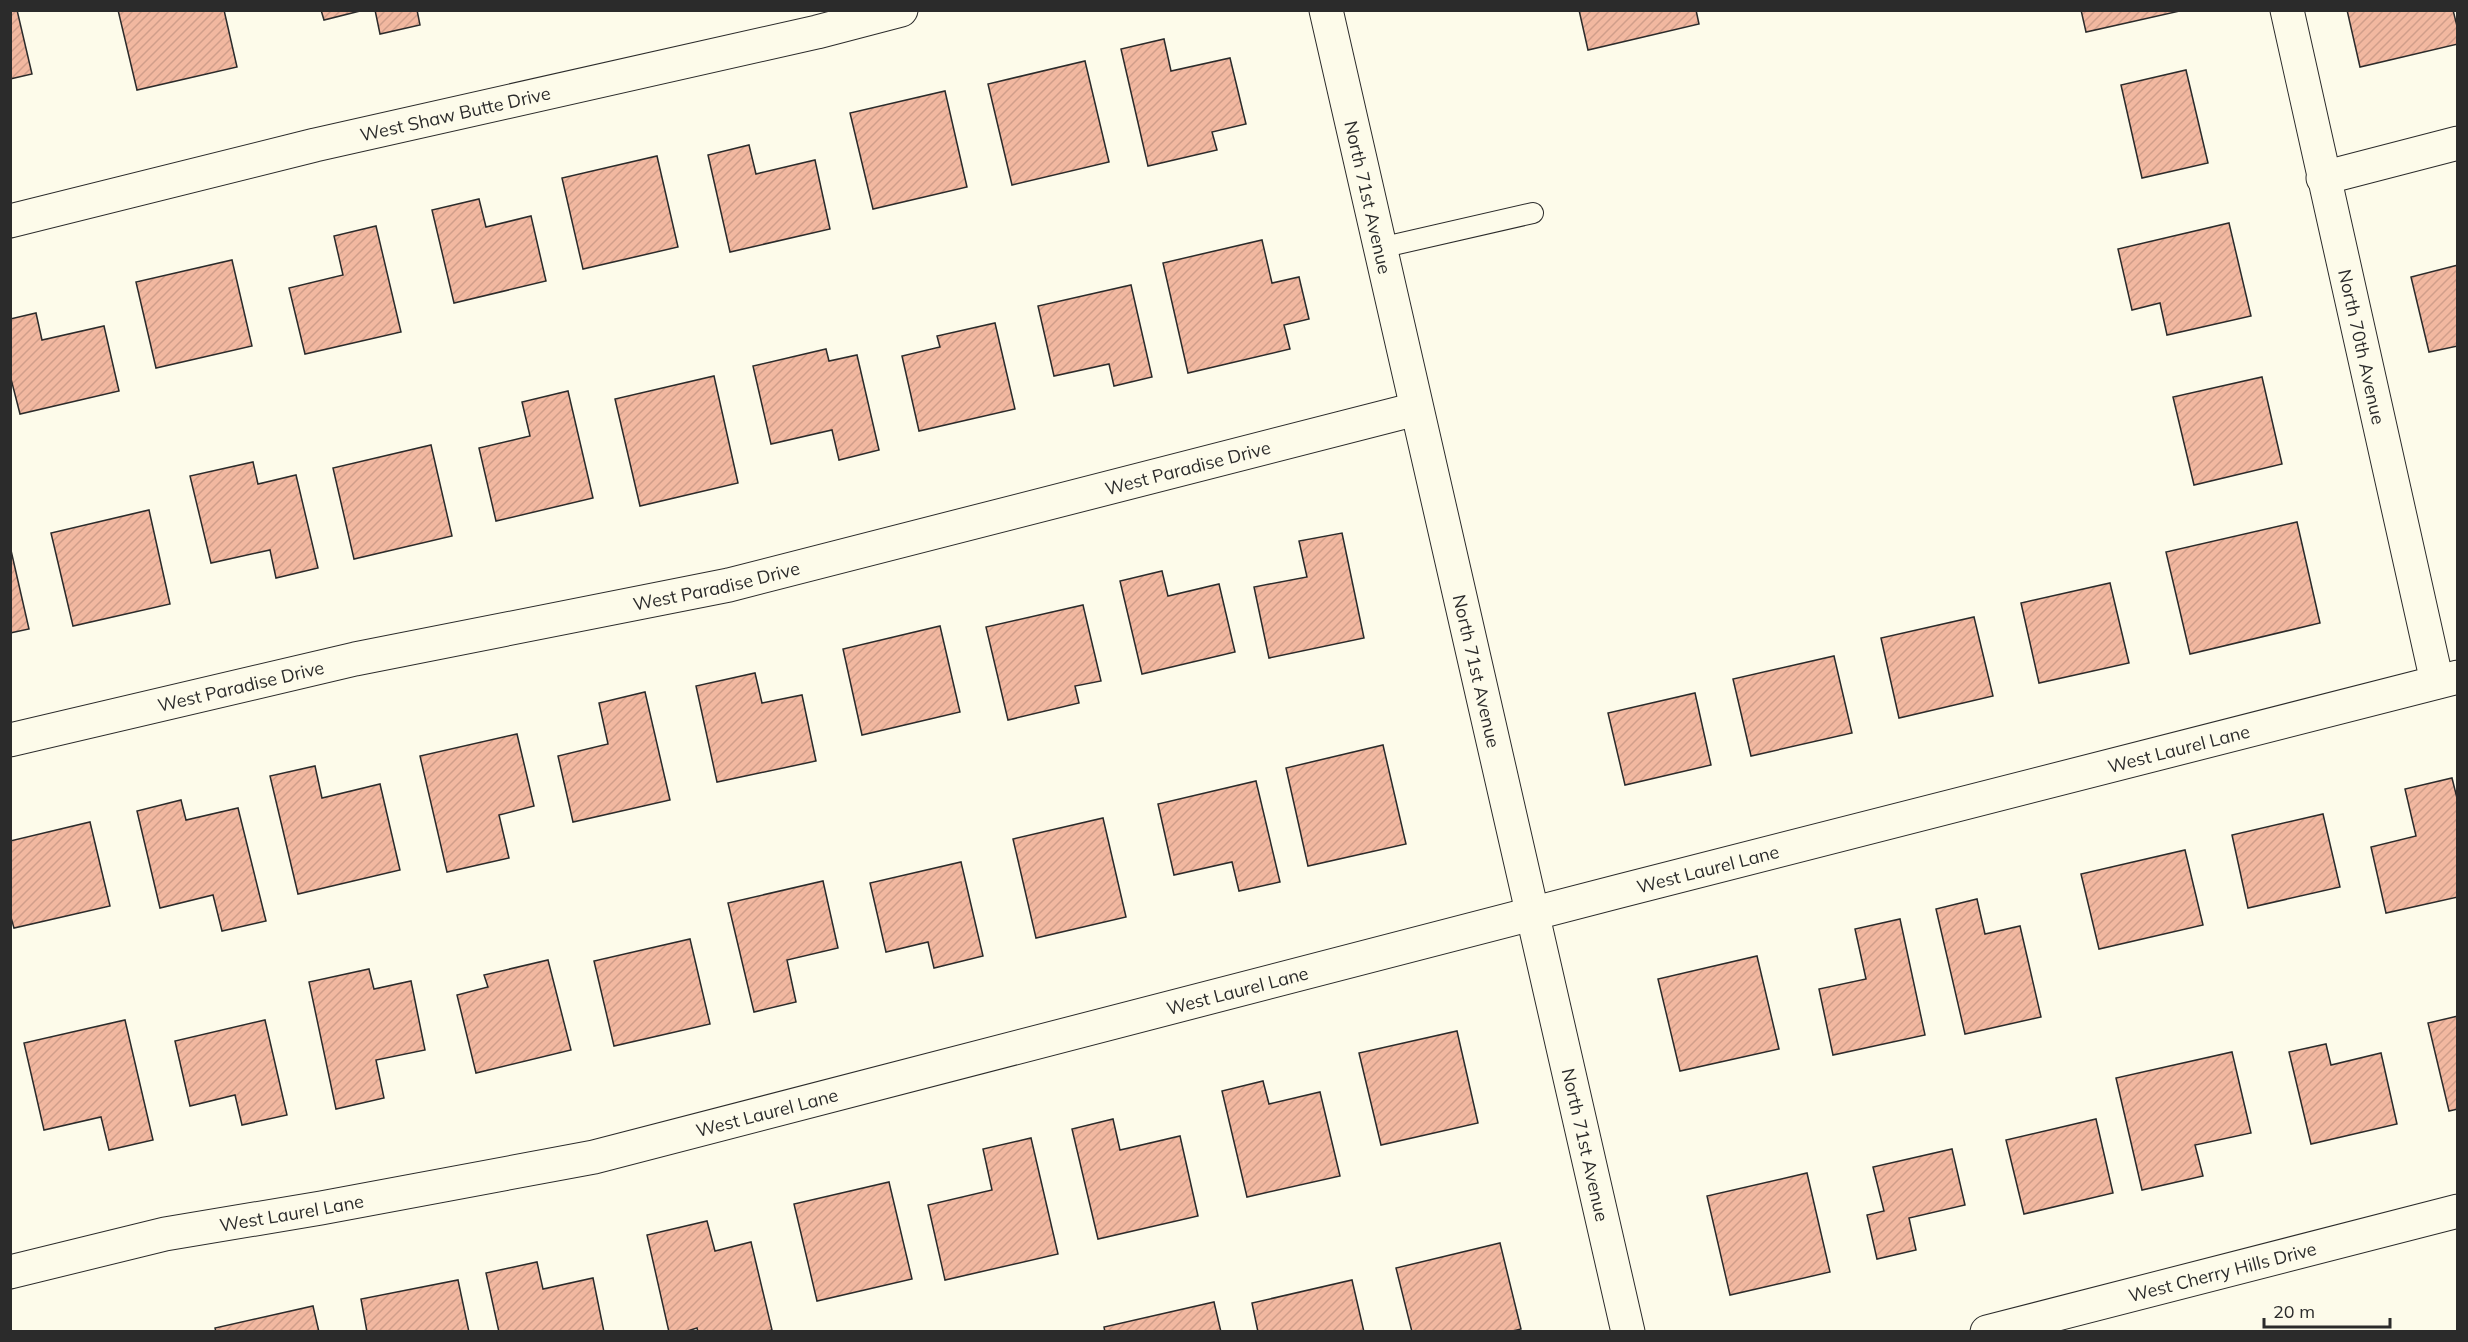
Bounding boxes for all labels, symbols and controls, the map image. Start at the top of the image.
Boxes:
street label: West Shaw Butte Drive [358,81,553,146]
street label: North 71st Avenue [1340,118,1397,276]
street label: North 70th Avenue [2334,267,2391,426]
street label: West Paradise Drive [1102,435,1273,500]
street label: West Paradise Drive [631,556,802,615]
street label: North 71st Avenue [1448,592,1506,750]
street label: West Paradise Drive [155,655,326,716]
street label: West Laurel Lane [2105,719,2252,778]
street label: West Laurel Lane [1634,839,1781,898]
street label: West Laurel Lane [1164,961,1311,1020]
street label: North 71st Avenue [1557,1066,1614,1224]
street label: West Laurel Lane [693,1083,840,1142]
street label: West Laurel Lane [218,1189,366,1236]
street label: West Cherry Hills Drive [2126,1236,2319,1307]
scale bar [2264,1291,2390,1329]
text: 20 m [2273,1300,2315,1323]

